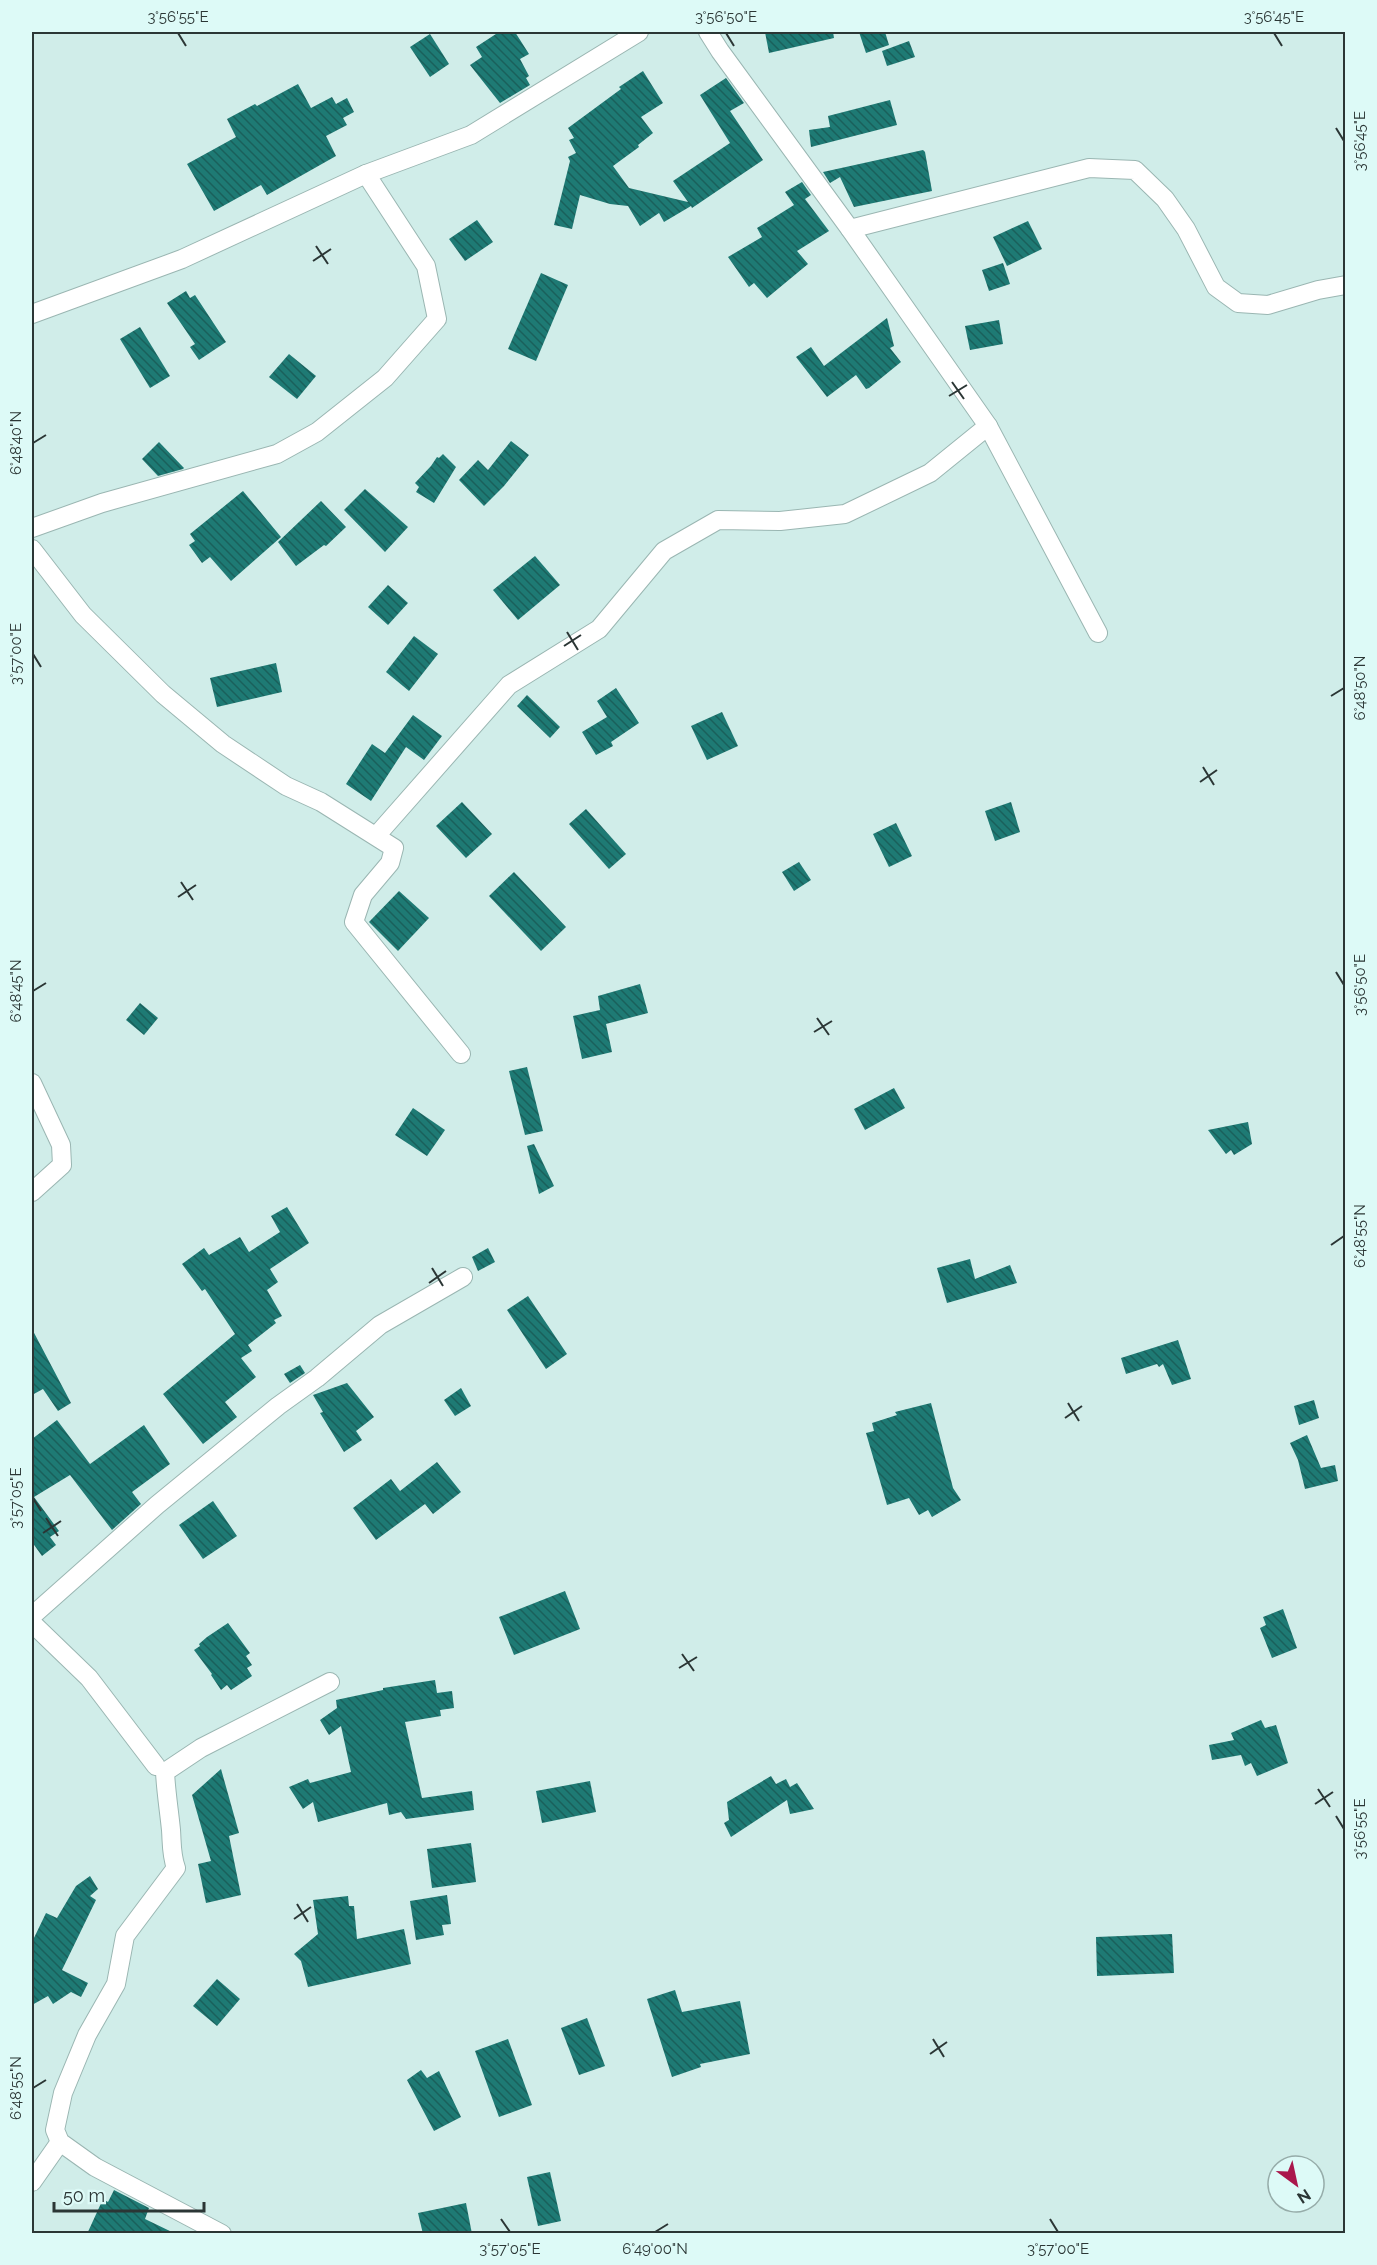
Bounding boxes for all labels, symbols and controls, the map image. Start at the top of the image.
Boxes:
text: 3°56'55"E [147,8,209,26]
text: 3°56'50"E [695,8,757,26]
text: 3°56'45"E [1244,8,1304,26]
text: 3°56'45"E [1351,111,1369,171]
text: 6°48'40"N [7,411,25,475]
text: 3°57'00"E [7,623,25,685]
text: 6°48'50"N [1351,656,1369,720]
text: 3°56'50"E [1351,954,1369,1016]
text: 6°48'45"N [7,960,25,1022]
text: 6°48'55"N [1351,1204,1369,1268]
text: 3°57'05"E [7,1467,25,1529]
text: 3°56'55"E [1351,1798,1369,1860]
text: 6°48'55"N [7,2056,25,2120]
north arrow [1266,2154,1326,2214]
scale bar [54,2175,204,2213]
text: 50 m [63,2185,105,2206]
text: N [1294,2185,1314,2207]
text: 3°57'05"E [479,2240,541,2258]
text: 6°49'00"N [622,2240,688,2258]
text: 3°57'00"E [1027,2240,1089,2258]

